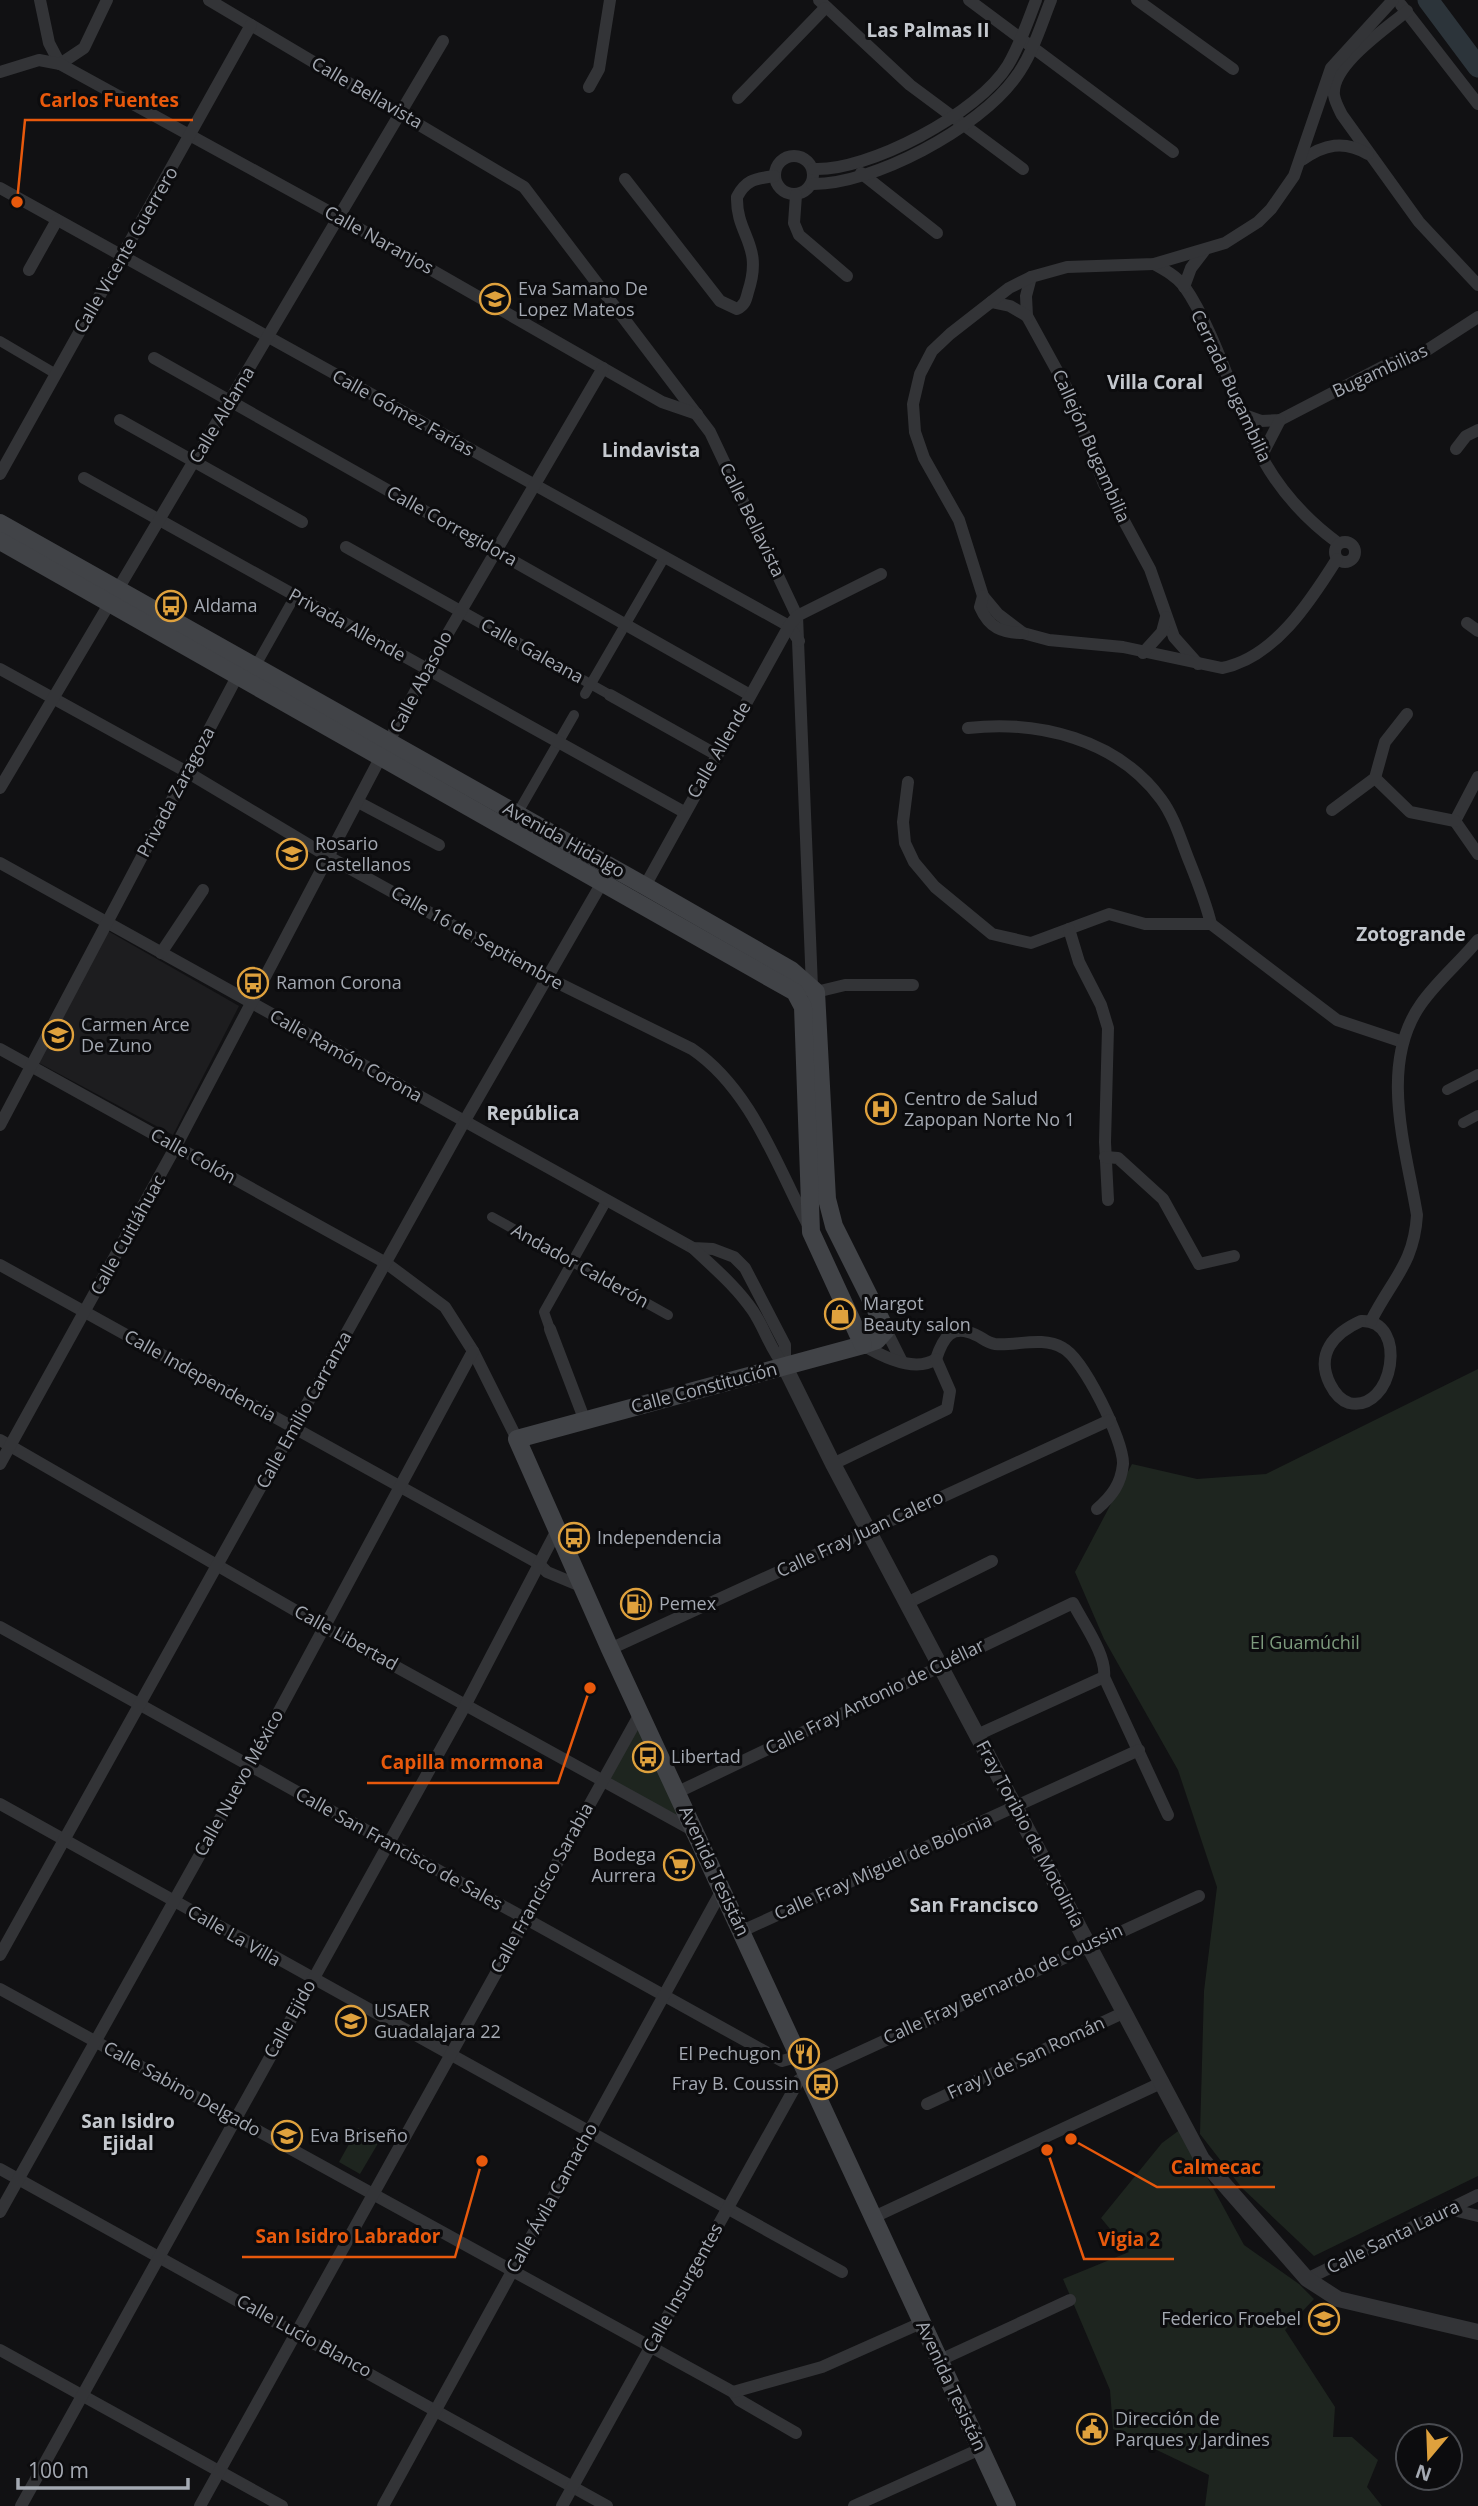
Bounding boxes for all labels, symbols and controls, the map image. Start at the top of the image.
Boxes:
district label: Las Palmas II [867,17,989,43]
street label: Calle Bellavista [308,51,427,134]
callout: Carlos Fuentes [25,80,193,120]
text: Carlos Fuentes [39,87,179,113]
street label: Calle Vicente Guerrero [68,162,183,337]
street label: Calle Naranjos [321,199,438,279]
place label: Eva Samano De Lopez Mateos [518,276,648,321]
school or university icon: Eva Samano De Lopez Mateos [478,282,512,316]
street label: Cerrada Bugambilia [1186,305,1278,466]
street label: Bugambilias [1328,338,1431,403]
street label: Calle Aldama [183,362,259,467]
street label: Calle Gómez Farías [328,363,479,461]
street label: Callejón Bugambilia [1047,365,1137,526]
district label: Villa Coral [1107,369,1203,395]
district label: Lindavista [602,437,700,463]
street label: Calle Bellavista [715,458,791,581]
street label: Calle Corregidora [383,479,522,571]
street label: Privada Allende [285,582,410,666]
bus stop icon: Aldama [154,589,188,623]
place label: Aldama [194,593,258,617]
street label: Calle Galeana [477,612,588,688]
street label: Calle Abasolo [383,626,457,737]
street label: Calle Allende [681,697,756,802]
street label: Privada Zaragoza [131,722,220,861]
street label: Avenida Hidalgo [499,796,630,883]
place label: Rosario Castellanos [315,831,411,876]
school or university icon: Rosario Castellanos [275,837,309,871]
street label: Calle 16 de Septiembre [387,880,568,995]
district label: Zotogrande [1356,921,1466,947]
bus stop icon: Ramon Corona [236,966,270,1000]
place label: Ramon Corona [276,970,402,994]
street label: Calle Ramón Corona [266,1003,427,1107]
place label: Carmen Arce De Zuno [81,1012,190,1057]
school or university icon: Carmen Arce De Zuno [41,1018,75,1052]
place label: Centro de Salud Zapopan Norte No 1 [904,1086,1075,1131]
hospital icon: Centro de Salud Zapopan Norte No 1 [864,1092,898,1126]
district label: República [486,1100,580,1126]
street label: Calle Colón [147,1122,240,1188]
street label: Calle Cuitláhuac [84,1170,170,1299]
street label: Andador Calderón [508,1217,653,1313]
place label: Margot Beauty salon [863,1291,971,1336]
shop icon: Margot Beauty salon [823,1297,857,1331]
street label: Calle Independencia [120,1323,281,1427]
street label: Calle Emilio Carranza [250,1326,356,1493]
street label: Calle Constitución [628,1356,780,1418]
street label: Calle Fray Juan Calero [772,1484,947,1582]
bus stop icon: Independencia [557,1521,591,1555]
place label: Independencia [597,1525,722,1549]
fuel station icon: Pemex [619,1587,653,1621]
place label: Pemex [659,1591,717,1615]
street label: Calle Libertad [290,1599,403,1676]
park label: El Guamúchil [1250,1630,1360,1654]
street label: Calle Fray Antonio de Cuéllar [761,1632,989,1760]
street label: Calle Nuevo México [188,1705,288,1860]
street label: Fray Toribio de Motolinía [971,1736,1090,1931]
bus stop icon: Libertad [631,1740,665,1774]
callout: Capilla mormona [367,1743,558,1783]
place label: Libertad [671,1744,741,1768]
text: Capilla mormona [381,1749,543,1775]
street label: Calle San Francisco de Sales [292,1781,507,1915]
street label: Calle Francisco Sarabia [484,1798,598,1977]
street label: Avenida Tesistán [674,1802,756,1940]
street label: Calle Fray Miguel de Bolonia [770,1807,995,1925]
place label: Bodega Aurrera [591,1842,656,1887]
supermarket icon: Bodega Aurrera [662,1848,696,1882]
district label: San Francisco [910,1892,1038,1918]
street label: Calle La Villa [184,1899,285,1971]
street label: Calle Fray Bernardo de Coussin [879,1917,1126,2049]
street label: Calle Ejido [258,1975,321,2062]
place label: USAER Guadalajara 22 [374,1998,501,2043]
school or university icon: USAER Guadalajara 22 [334,2004,368,2038]
street label: Fray J de San Román [943,2010,1108,2104]
street label: Calle Sabino Delgado [99,2035,265,2141]
restaurant icon: El Pechugon [787,2037,821,2071]
place label: El Pechugon [679,2041,781,2065]
bus stop icon: Fray B. Coussin [805,2067,839,2101]
place label: Fray B. Coussin [672,2071,799,2095]
district label: San Isidro Ejidal [81,2108,175,2156]
street label: Calle Ávila Camacho [500,2118,602,2277]
school or university icon: Eva Briseño [270,2119,304,2153]
place label: Eva Briseño [310,2123,408,2147]
callout: Calmecac [1157,2147,1275,2187]
text: Calmecac [1171,2154,1261,2180]
street label: Calle Santa Laura [1322,2194,1463,2279]
callout: San Isidro Labrador [242,2217,455,2257]
street label: Calle Insurgentes [637,2219,728,2356]
callout: Vigia 2 [1084,2219,1174,2259]
text: San Isidro Labrador [256,2223,441,2249]
text: Vigia 2 [1098,2226,1160,2252]
street label: Calle Lucio Blanco [233,2288,376,2382]
school or university icon: Federico Froebel [1307,2302,1341,2336]
place label: Federico Froebel [1161,2306,1301,2330]
street label: Avenida Tesistán [911,2317,993,2455]
place label: Dirección de Parques y Jardines [1115,2406,1270,2451]
public building icon: Dirección de Parques y Jardines [1075,2412,1109,2446]
north arrow [1394,2422,1464,2492]
scale bar [18,2446,187,2490]
text: 100 m [28,2456,89,2484]
text: N [1412,2458,1435,2488]

